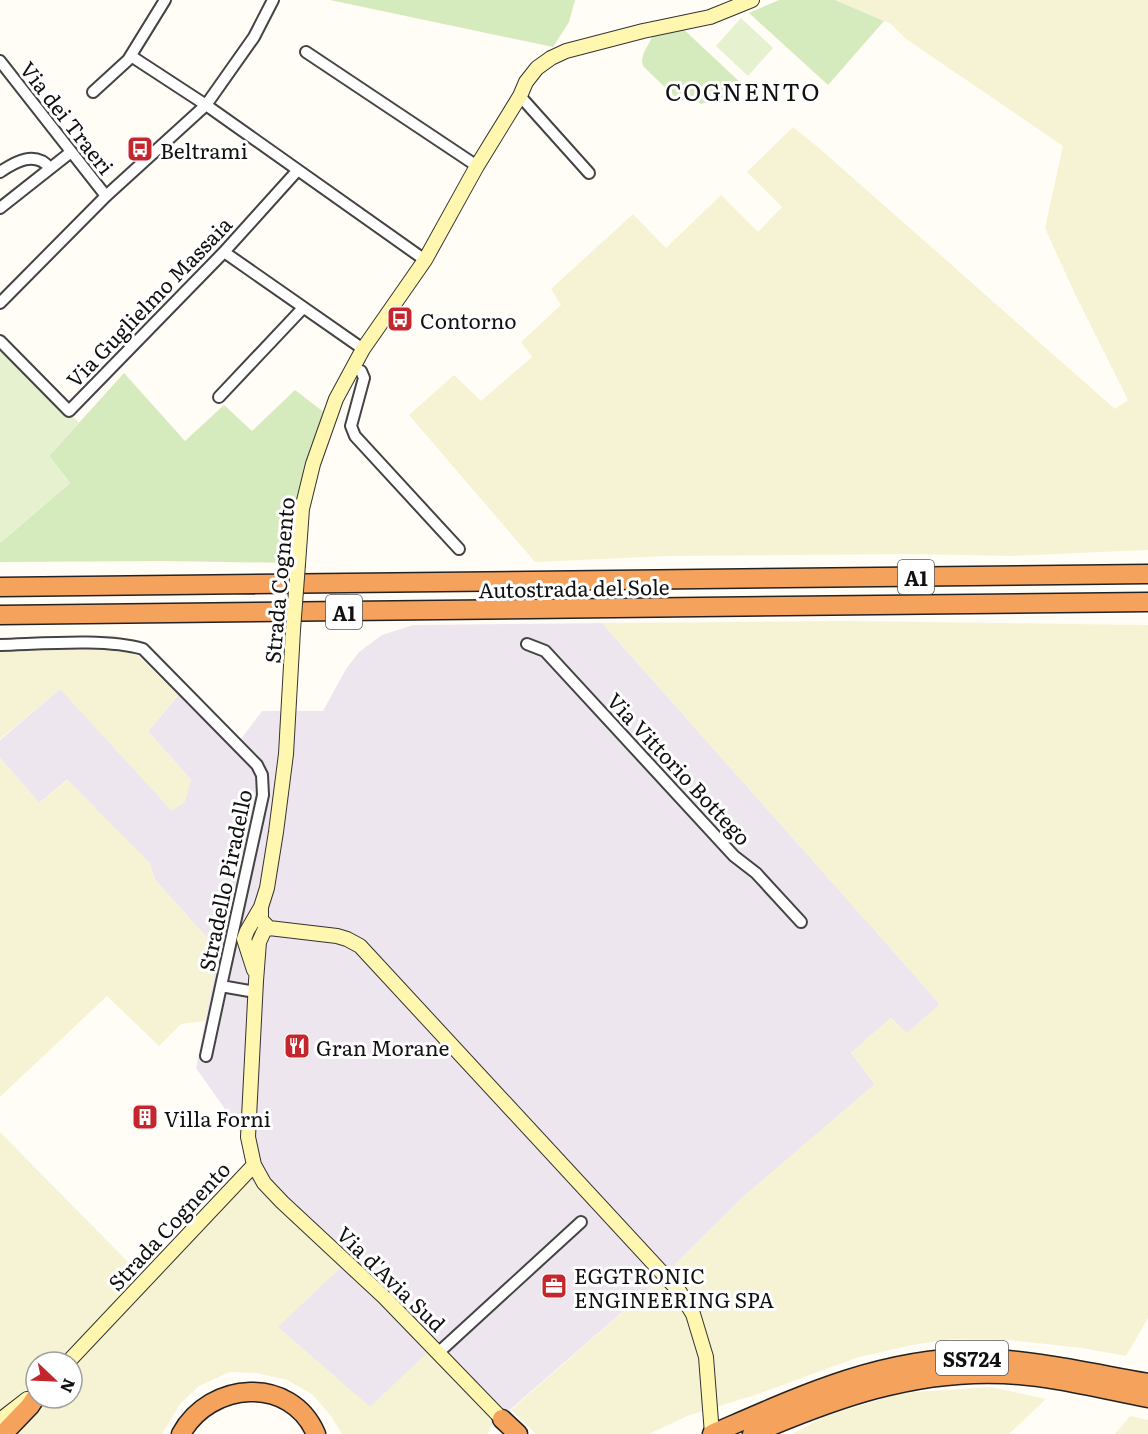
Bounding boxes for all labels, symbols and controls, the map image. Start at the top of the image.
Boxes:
street label: Via dei Traeri [14,54,122,180]
district label: COGNENTO [665,73,821,108]
bus stop icon: Beltrami [125,134,155,164]
place label: Beltrami [160,134,248,165]
street label: Via Guglielmo Massaia [58,208,238,393]
bus stop icon: Contorno [385,304,415,334]
place label: Contorno [420,304,517,335]
street label: Strada Cognento [255,495,301,665]
road number: A1 [898,560,934,594]
street label: Autostrada del Sole [478,570,670,604]
road number: A1 [326,595,362,629]
street label: Via Vittorio Bottego [601,685,759,851]
street label: Stradello Piradello [190,786,258,974]
restaurant icon: Gran Morane [282,1031,312,1061]
place label: Gran Morane [316,1031,449,1062]
building icon: Villa Forni [130,1102,160,1132]
place label: Villa Forni [164,1102,271,1133]
street label: Strada Cognento [100,1153,236,1297]
street label: Via d'Avia Sud [331,1218,453,1338]
place label: EGGTRONIC ENGINEERING SPA [574,1259,774,1314]
office icon: EGGTRONIC ENGINEERING SPA [539,1271,569,1301]
road number: SS724 [936,1341,1008,1375]
north arrow [24,1350,84,1410]
text: N [55,1375,82,1397]

